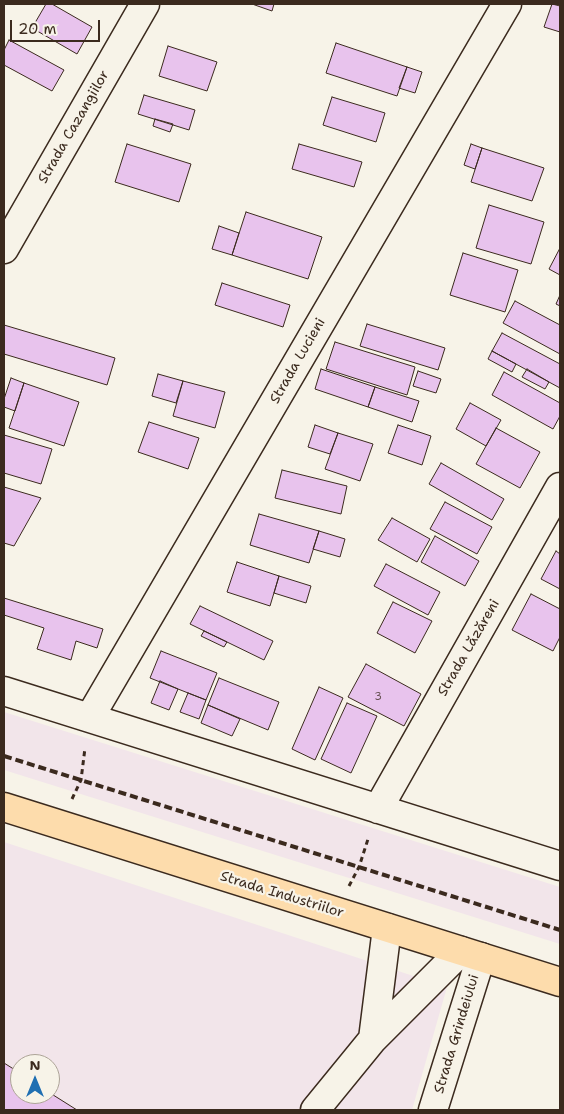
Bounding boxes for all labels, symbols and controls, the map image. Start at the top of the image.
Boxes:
scale bar [12,10,102,42]
text: 20 m [18,19,57,39]
street label: Strada Cazangiilor [35,67,113,187]
street label: Strada Lucieni [267,315,329,407]
street label: Strada Lăzăreni [434,597,504,699]
house number: 3 [374,690,382,704]
street label: Strada Industriilor [218,868,346,922]
street label: Strada Grindeiului [431,972,483,1096]
north arrow [10,1054,60,1104]
text: N [29,1056,41,1074]

